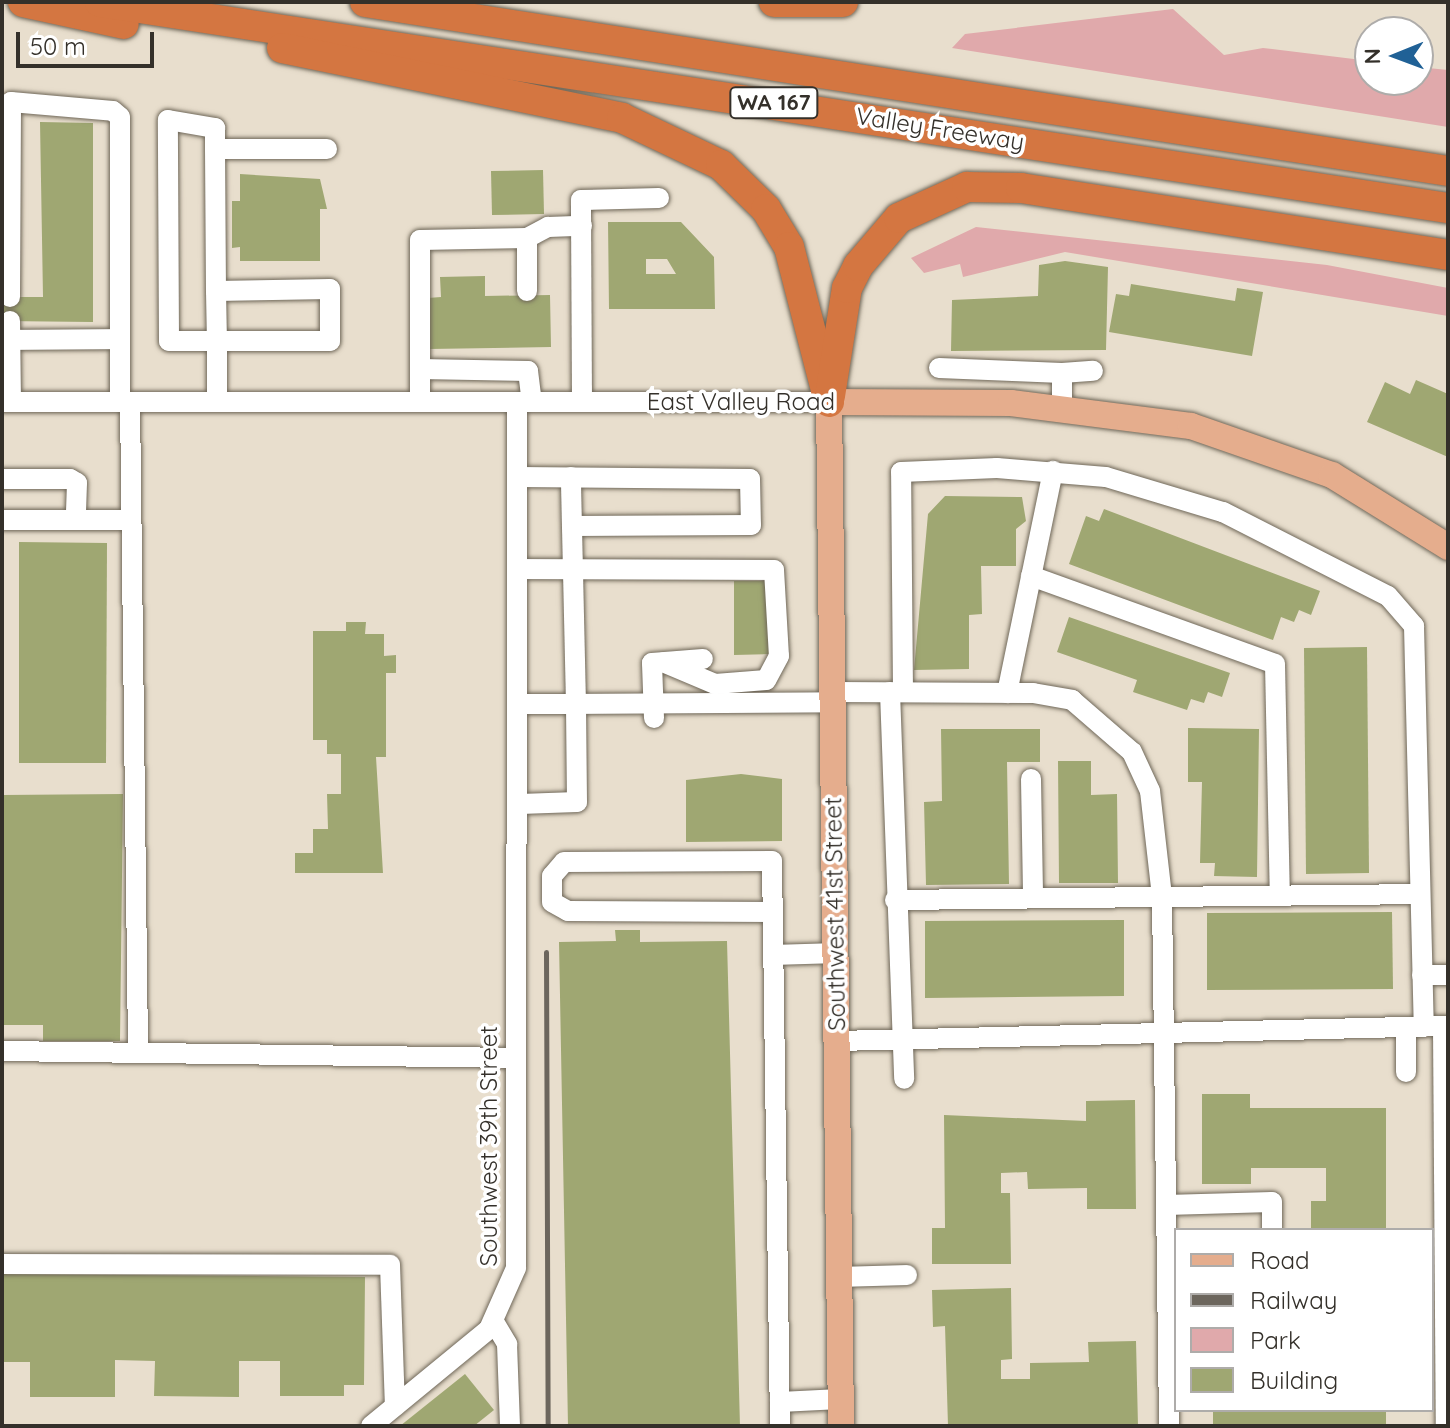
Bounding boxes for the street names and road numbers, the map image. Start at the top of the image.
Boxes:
road number: WA 167 [728,85,820,121]
street label: Valley Freeway [854,101,1026,157]
street label: East Valley Road [647,388,835,416]
street label: Southwest 41st Street [819,797,851,1031]
street label: Southwest 39th Street [475,1026,503,1266]

